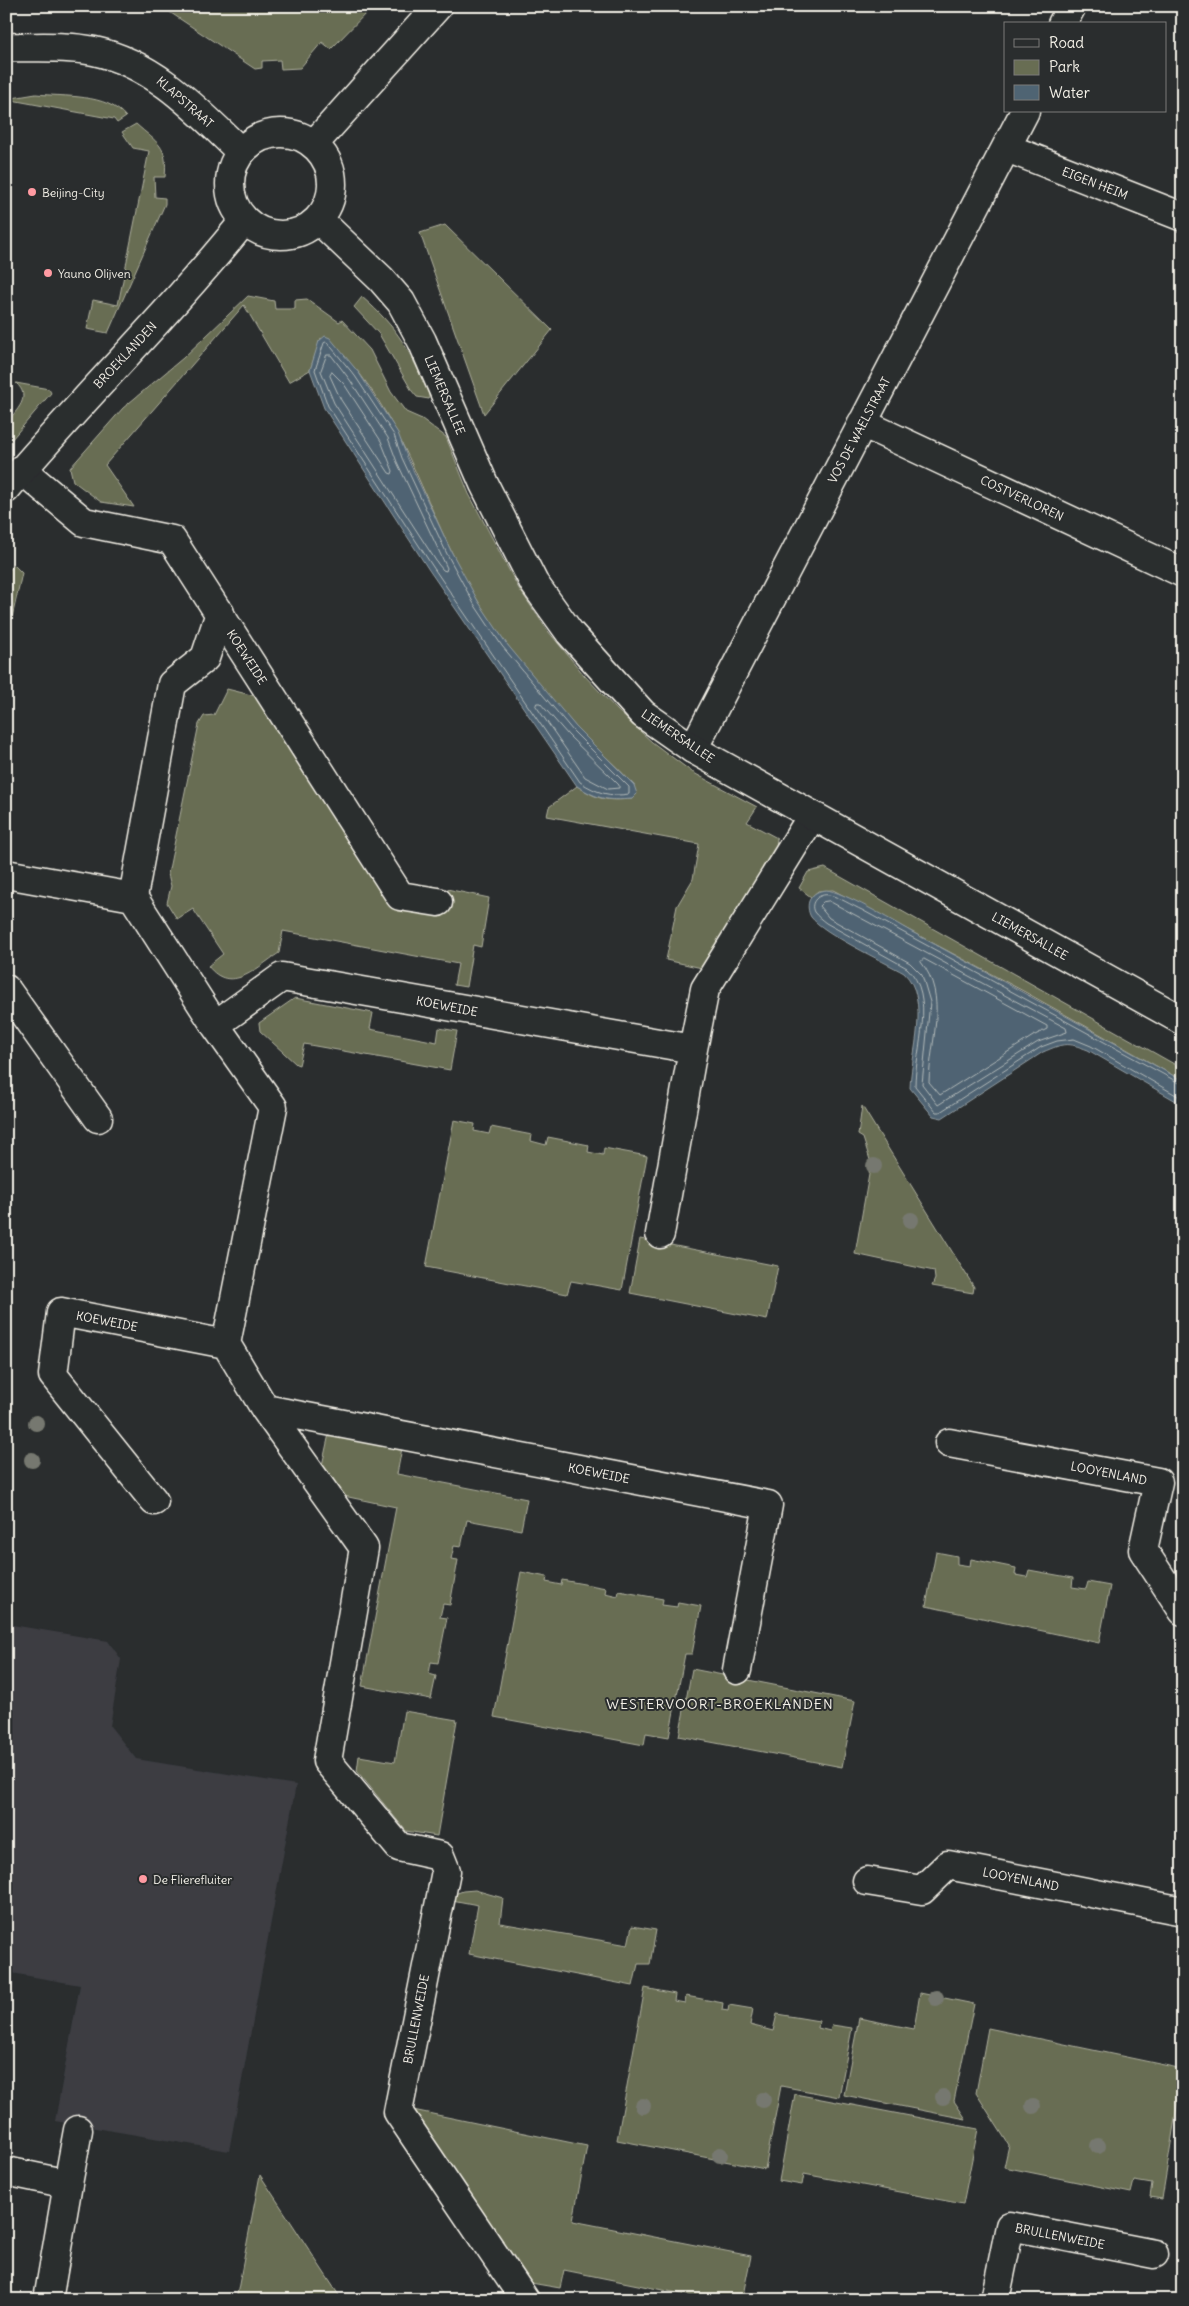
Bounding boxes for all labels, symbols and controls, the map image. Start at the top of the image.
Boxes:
legend [1004,22,1166,112]
text: Road [1049,33,1084,52]
text: Park [1049,57,1080,76]
street label: KLAPSTRAAT [153,73,217,131]
text: Water [1049,83,1090,102]
street label: EIGEN HEIM [1060,164,1130,202]
place label: Beijing-City [42,185,105,200]
marker: Beijing-City [26,186,38,198]
place label: Yauno Olijven [58,266,131,281]
marker: Yauno Olijven [42,267,54,279]
street label: BROEKLANDEN [90,319,160,391]
street label: LIEMERSALLEE [422,353,468,437]
street label: VOS DE WAELSTRAAT [825,374,893,486]
street label: COSTVERLOREN [978,472,1066,524]
street label: KOEWEIDE [224,627,270,687]
street label: LIEMERSALLEE [639,706,717,766]
street label: LIEMERSALLEE [989,909,1071,963]
street label: KOEWEIDE [415,993,479,1019]
street label: KOEWEIDE [75,1308,139,1334]
street label: LOOYENLAND [1070,1458,1148,1488]
street label: KOEWEIDE [567,1460,631,1486]
district label: WESTERVOORT-BROEKLANDEN [606,1695,834,1713]
street label: LOOYENLAND [982,1864,1060,1894]
place label: De Flierefluiter [153,1872,232,1887]
marker: De Flierefluiter [137,1873,149,1885]
street label: BRULLENWEIDE [400,1973,432,2065]
street label: BRULLENWEIDE [1014,2220,1106,2252]

